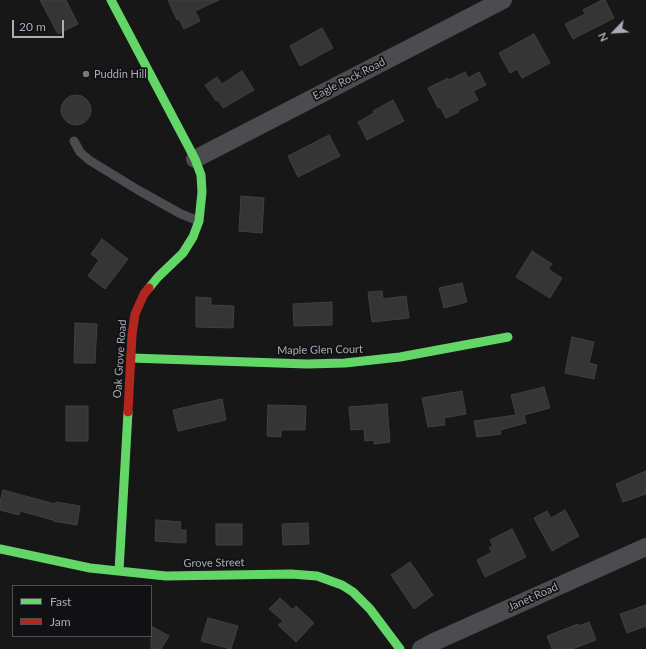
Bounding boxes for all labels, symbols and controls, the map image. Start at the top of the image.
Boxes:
scale bar [14,12,66,38]
north arrow [594,12,634,52]
text: 20 m [19,19,46,34]
text: N [595,31,610,44]
street label: Eagle Rock Road [311,55,387,103]
place label: Puddin Hill [94,67,147,81]
marker: Puddin Hill [81,69,91,79]
street label: Oak Grove Road [111,319,129,399]
street label: Maple Glen Court [277,343,363,357]
street label: Grove Street [183,556,245,570]
street label: Janet Road [506,580,560,614]
legend [12,585,152,637]
text: Fast [50,594,71,609]
text: Jam [50,614,71,629]

